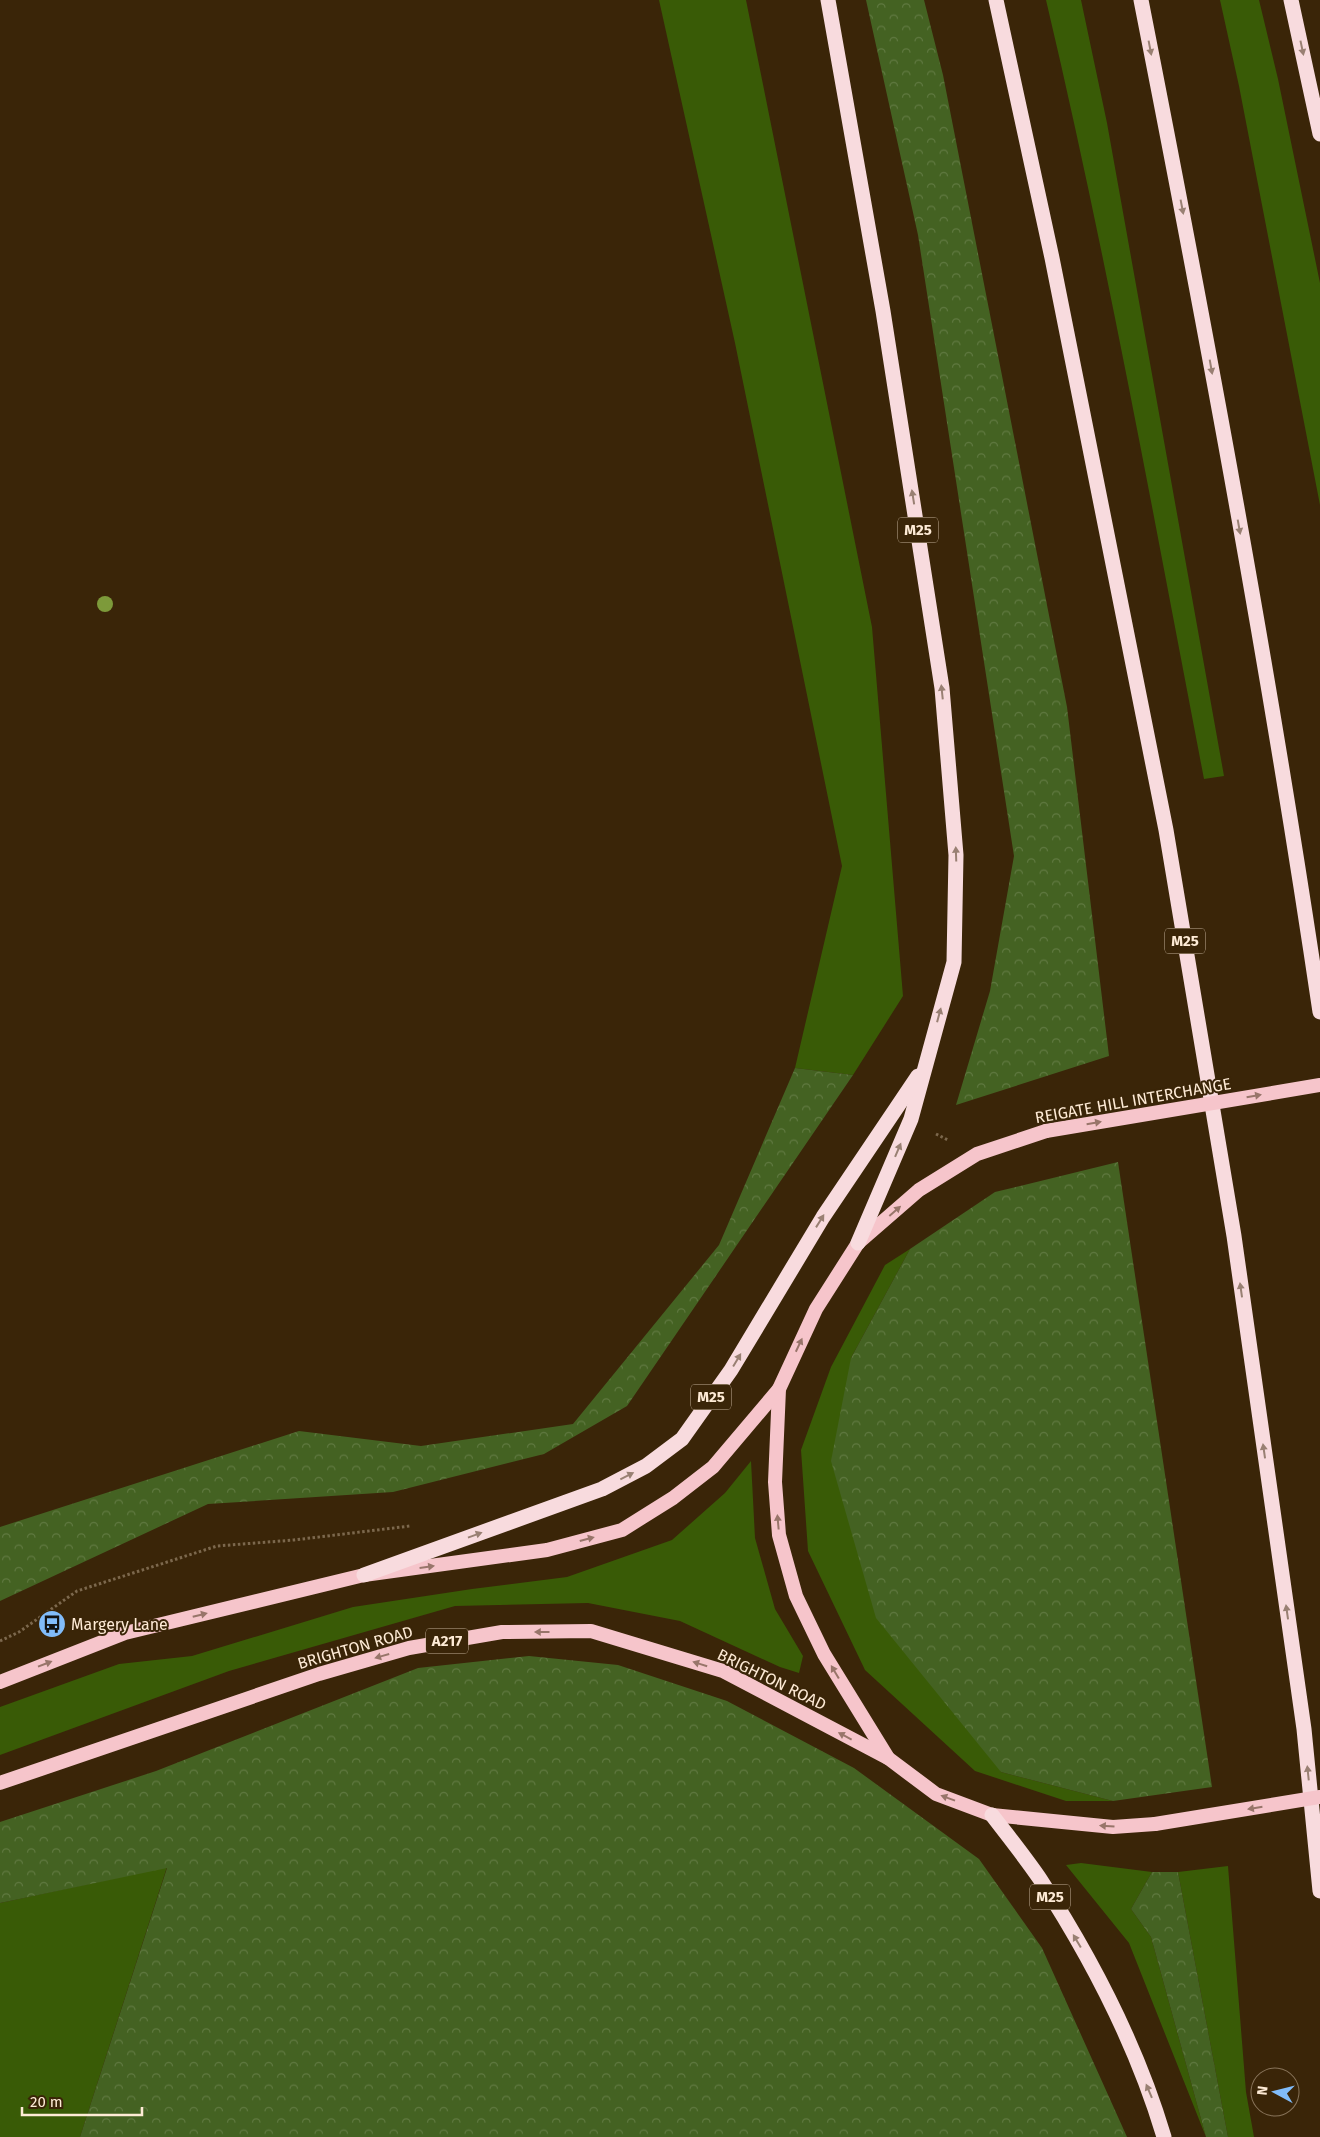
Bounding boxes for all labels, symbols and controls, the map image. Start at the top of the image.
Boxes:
one-way arrow [1147,40,1155,56]
one-way arrow [1298,40,1306,56]
one-way arrow [1178,200,1186,215]
one-way arrow [1207,359,1215,375]
one-way arrow [909,489,917,505]
road number: M25 [898,518,938,542]
one-way arrow [1236,519,1244,535]
one-way arrow [938,684,946,700]
one-way arrow [951,846,959,862]
road number: M25 [1165,928,1205,954]
one-way arrow [936,1007,944,1022]
street label: REIGATE HILL INTERCHANGE [1034,1074,1233,1127]
one-way arrow [1247,1092,1263,1100]
one-way arrow [1086,1119,1102,1127]
one-way arrow [894,1143,902,1157]
one-way arrow [888,1205,900,1217]
one-way arrow [816,1215,825,1228]
one-way arrow [1237,1282,1245,1298]
one-way arrow [796,1338,804,1352]
one-way arrow [732,1354,741,1367]
road number: M25 [691,1384,731,1410]
one-way arrow [1260,1443,1268,1459]
one-way arrow [620,1472,634,1480]
one-way arrow [774,1513,782,1529]
one-way arrow [468,1531,483,1538]
one-way arrow [579,1535,594,1543]
one-way arrow [419,1562,435,1570]
one-way arrow [1283,1604,1291,1620]
bus stop icon: Margery Lane [37,1609,67,1639]
one-way arrow [192,1611,207,1619]
place label: Margery Lane [71,1615,168,1634]
street label: BRIGHTON ROAD [295,1622,415,1673]
road number: A217 [426,1628,468,1654]
one-way arrow [534,1628,550,1636]
street label: BRIGHTON ROAD [714,1645,829,1714]
one-way arrow [374,1652,389,1660]
one-way arrow [692,1659,707,1667]
one-way arrow [38,1660,53,1668]
one-way arrow [831,1665,840,1678]
one-way arrow [838,1732,852,1740]
one-way arrow [1304,1765,1312,1781]
one-way arrow [940,1794,955,1802]
one-way arrow [1246,1804,1262,1812]
one-way arrow [1098,1822,1114,1830]
road number: M25 [1030,1884,1070,1910]
one-way arrow [1073,1935,1082,1948]
north arrow [1250,2067,1300,2117]
scale bar [22,2084,142,2116]
one-way arrow [1144,2084,1152,2098]
text: N [1254,2085,1272,2096]
text: 20 m [30,2093,63,2111]

